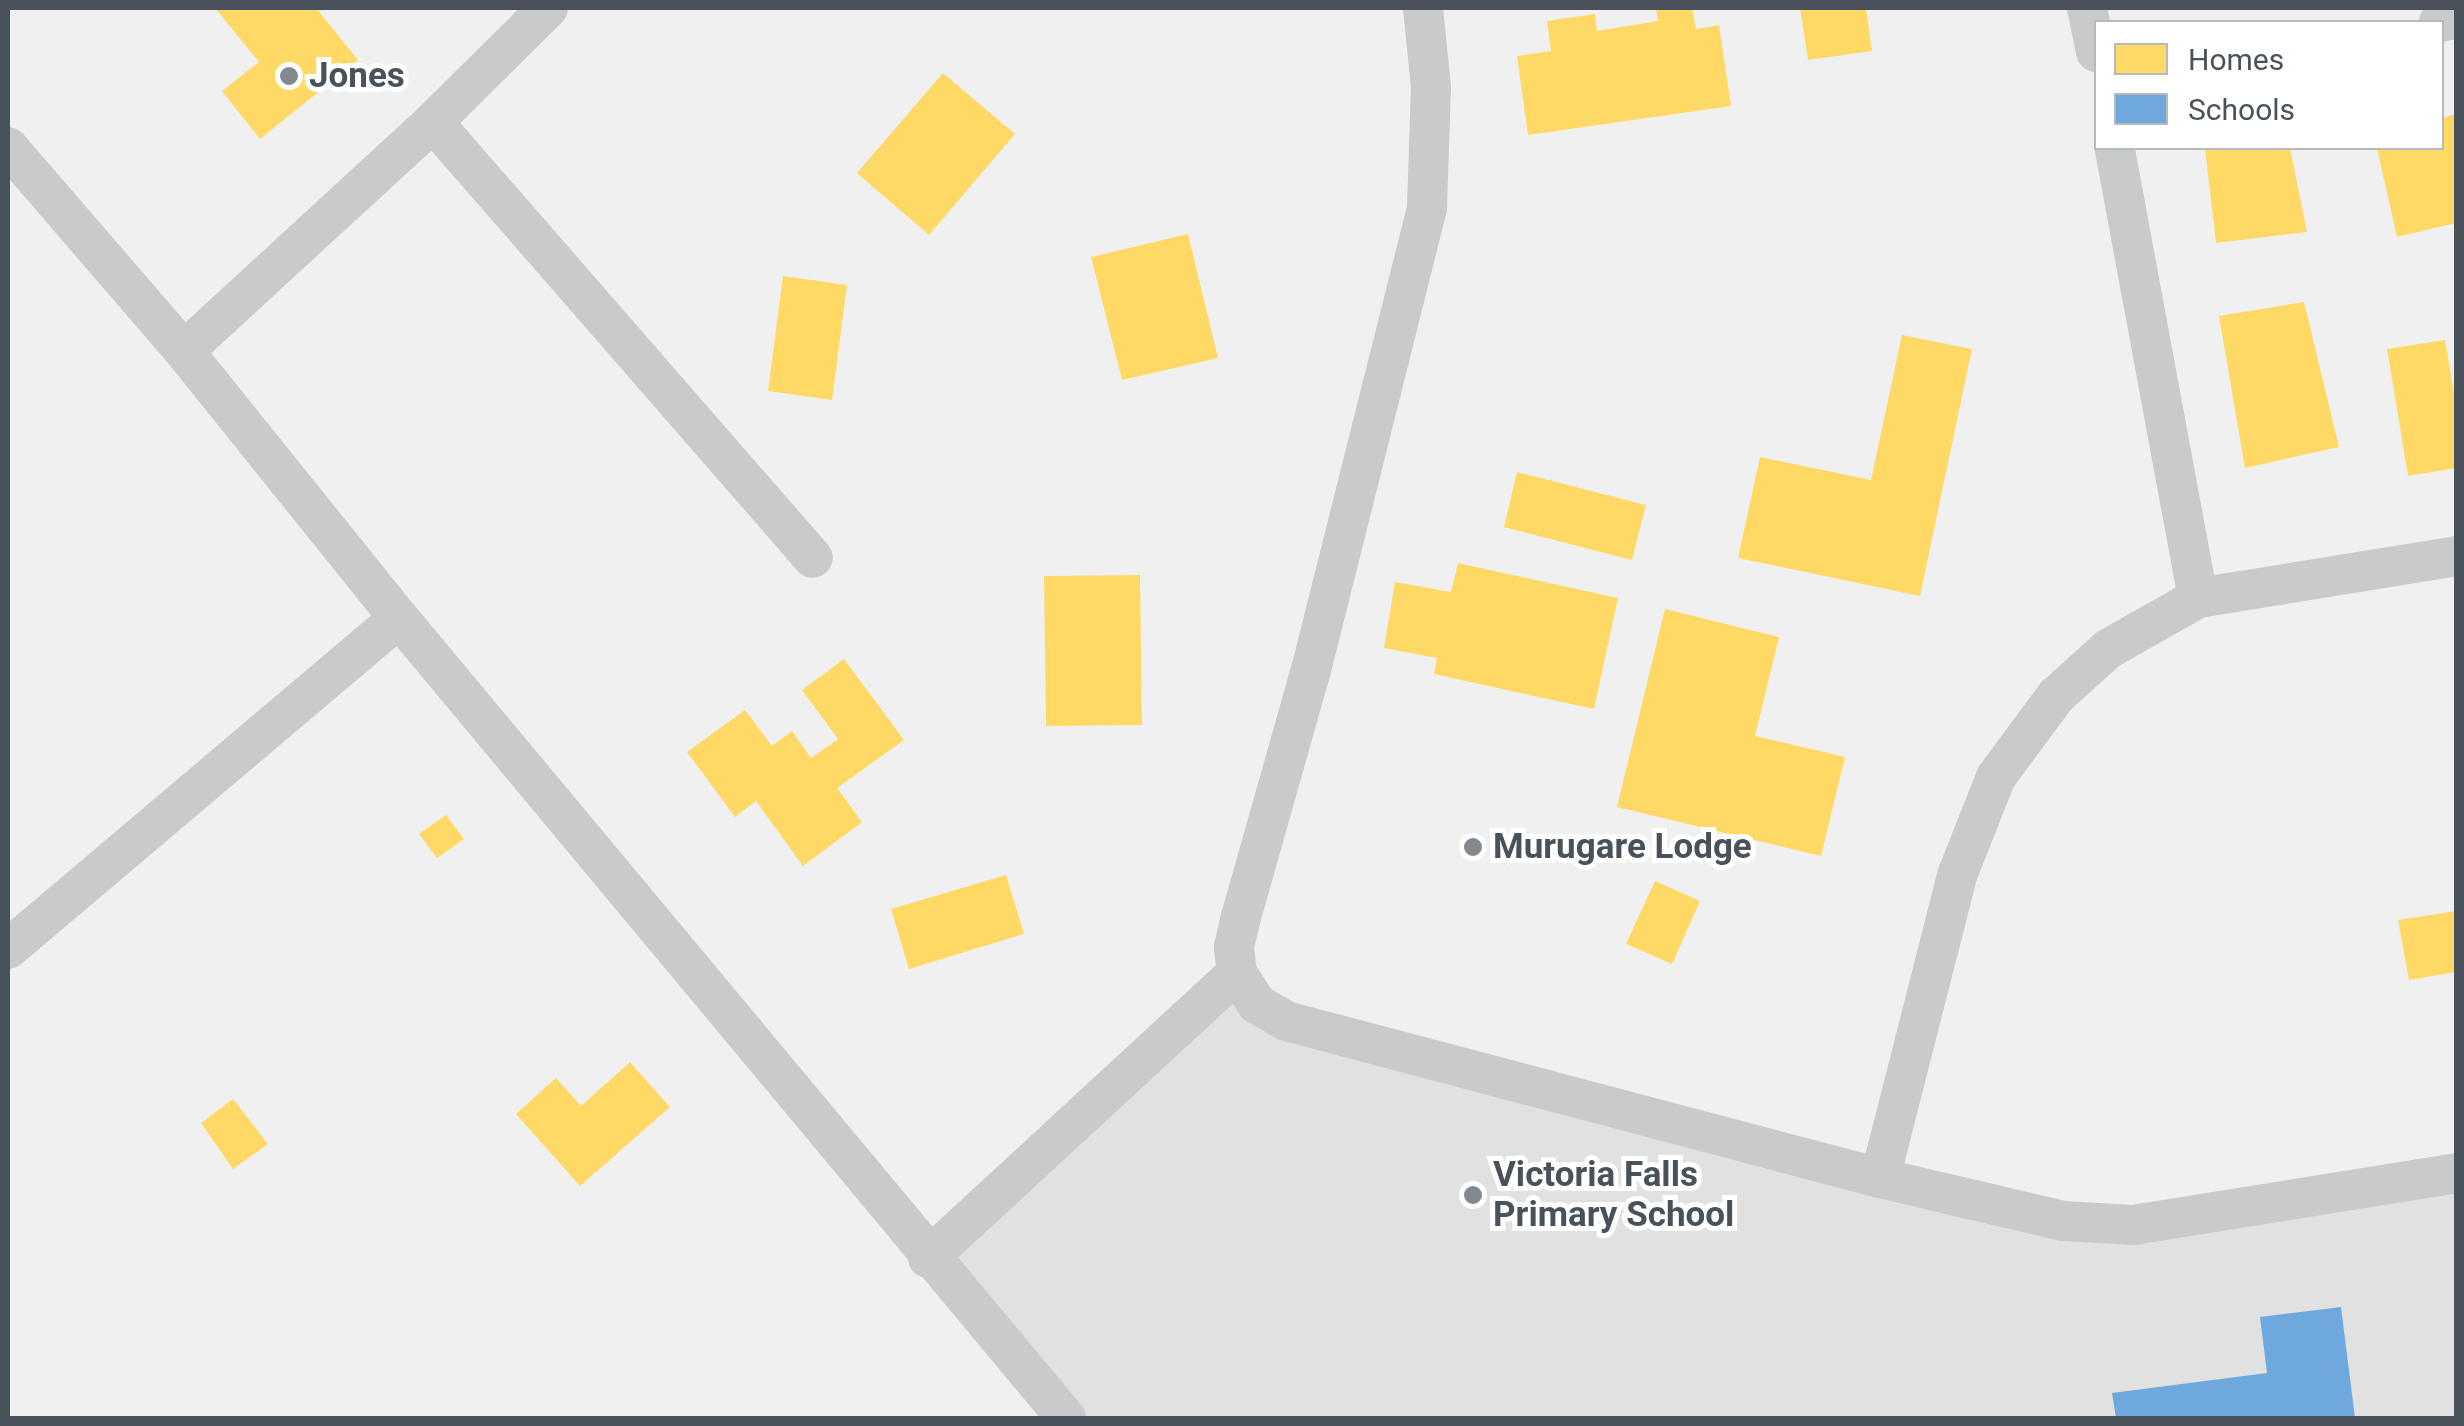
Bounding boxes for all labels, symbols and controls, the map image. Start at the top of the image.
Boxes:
legend [2094,20,2444,150]
text: Homes [2188,42,2284,77]
place label: Jones [309,55,405,97]
marker: Jones [278,65,300,87]
text: Schools [2188,92,2295,127]
place label: Murugare Lodge [1493,826,1752,868]
marker: Murugare Lodge [1462,836,1484,858]
place label: Victoria Falls Primary School [1493,1154,1734,1236]
marker: Victoria Falls Primary School [1462,1184,1484,1206]

